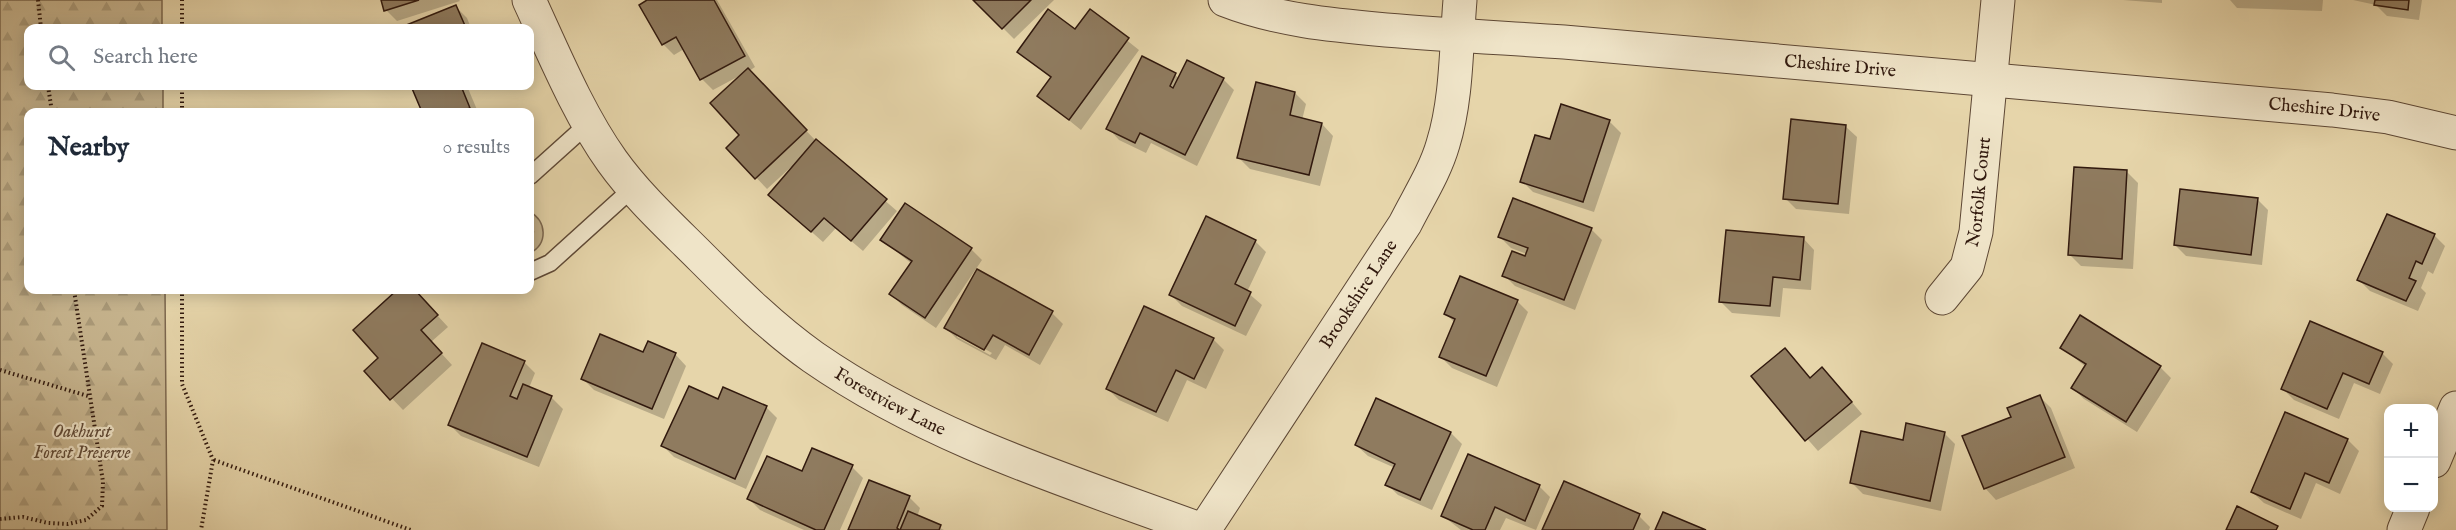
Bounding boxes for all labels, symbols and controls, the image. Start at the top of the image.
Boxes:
search box [24,24,534,90]
icon: search [45,41,78,74]
text: Search here [93,43,198,71]
street label: Cheshire Drive [1783,50,1897,83]
street label: Cheshire Drive [2267,93,2381,127]
text: Nearby [48,131,129,164]
text: 0 results [443,135,510,160]
street label: Norfolk Court [1961,136,1996,250]
street label: Brookshire Lane [1315,236,1403,353]
street label: Forestview Lane [830,363,949,441]
map controls [2384,404,2438,512]
button: + [2384,404,2438,458]
park label: Oakhurst Forest Preserve [33,421,131,465]
button: − [2384,458,2438,512]

